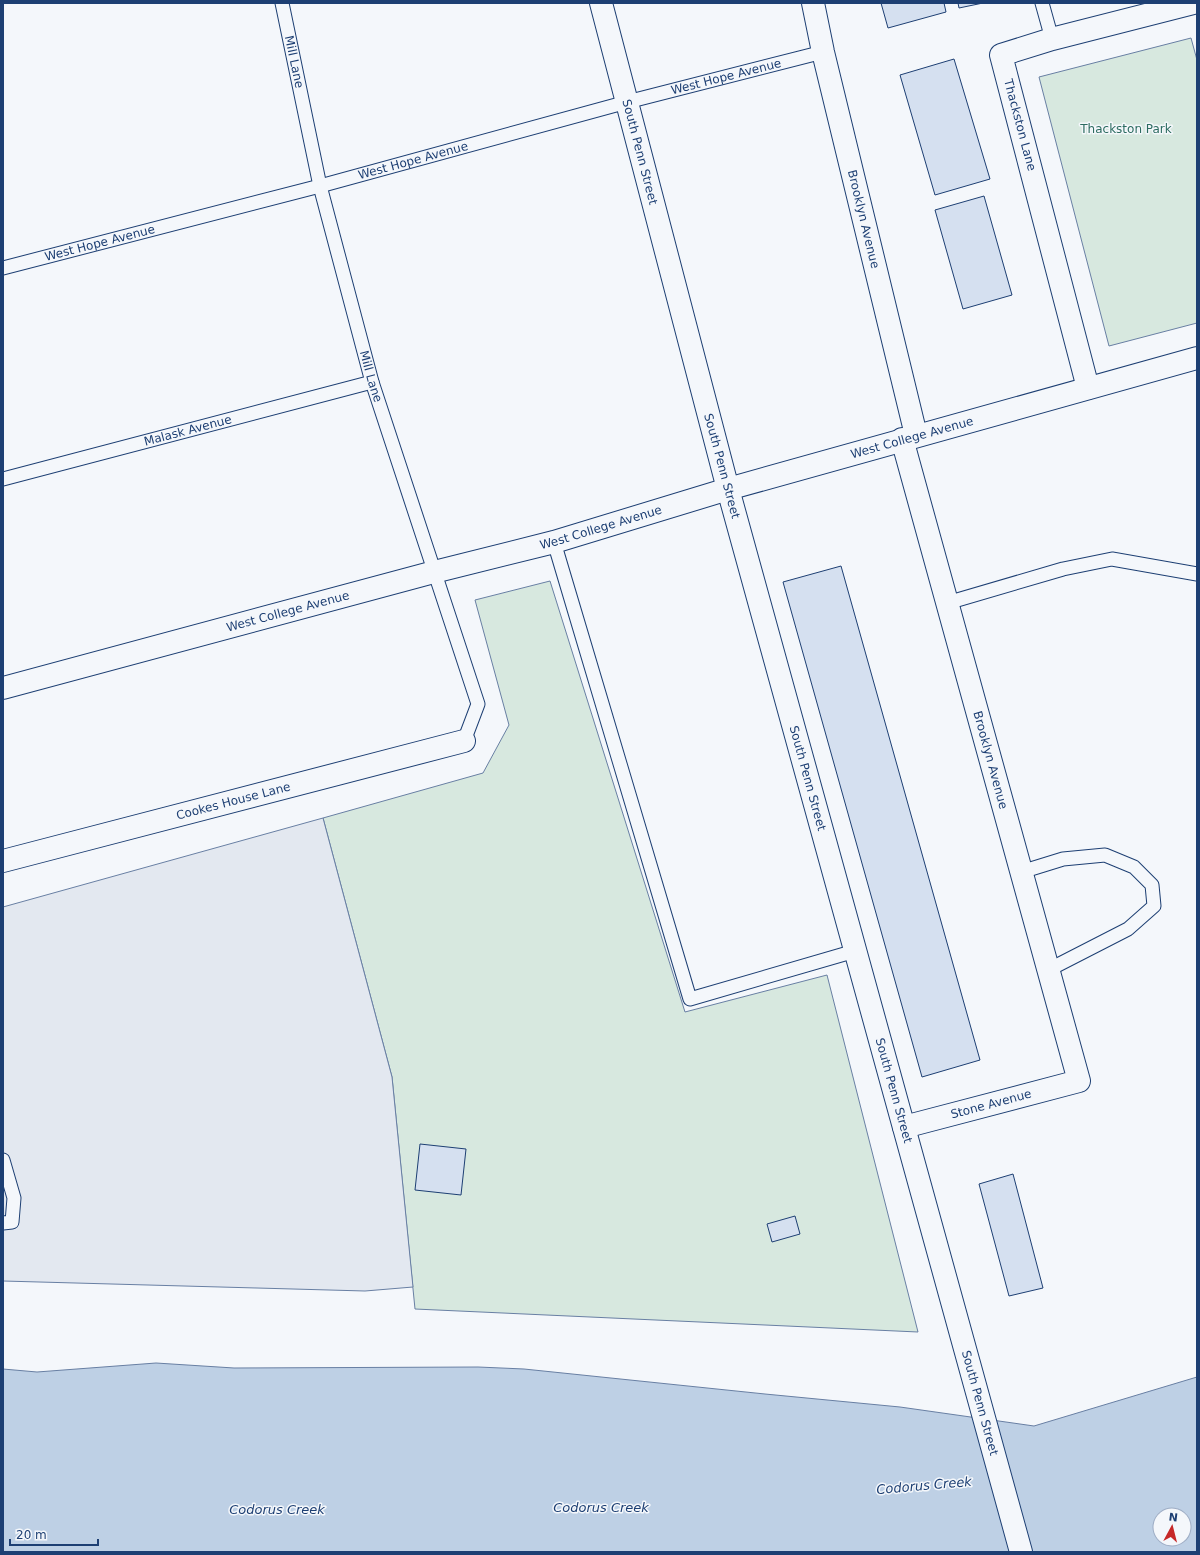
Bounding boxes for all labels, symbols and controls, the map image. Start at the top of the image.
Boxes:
street label: Mill Lane [282,34,306,89]
street label: West Hope Avenue [670,56,783,97]
street label: Thackston Lane [1001,77,1039,172]
street label: South Penn Street [619,98,660,207]
park label: Thackston Park [1079,122,1172,136]
street label: West Hope Avenue [357,139,470,182]
street label: Brooklyn Avenue [845,168,882,270]
street label: West Hope Avenue [43,222,156,264]
street label: Mill Lane [357,349,385,404]
street label: Malask Avenue [142,412,233,449]
street label: South Penn Street [701,412,743,520]
street label: West College Avenue [849,414,975,461]
street label: West College Avenue [538,503,663,552]
street label: West College Avenue [225,588,351,635]
street label: Brooklyn Avenue [970,709,1011,811]
street label: South Penn Street [787,724,829,833]
street label: Cookes House Lane [175,779,292,823]
street label: South Penn Street [873,1036,915,1145]
street label: Stone Avenue [949,1086,1033,1122]
street label: South Penn Street [959,1349,1001,1457]
water label: Codorus Creek [876,1474,973,1497]
water label: Codorus Creek [553,1500,649,1515]
water label: Codorus Creek [229,1502,325,1517]
north arrow [1152,1507,1192,1547]
text: N [1168,1511,1179,1525]
scale bar [10,1521,98,1547]
text: 20 m [16,1528,47,1542]

